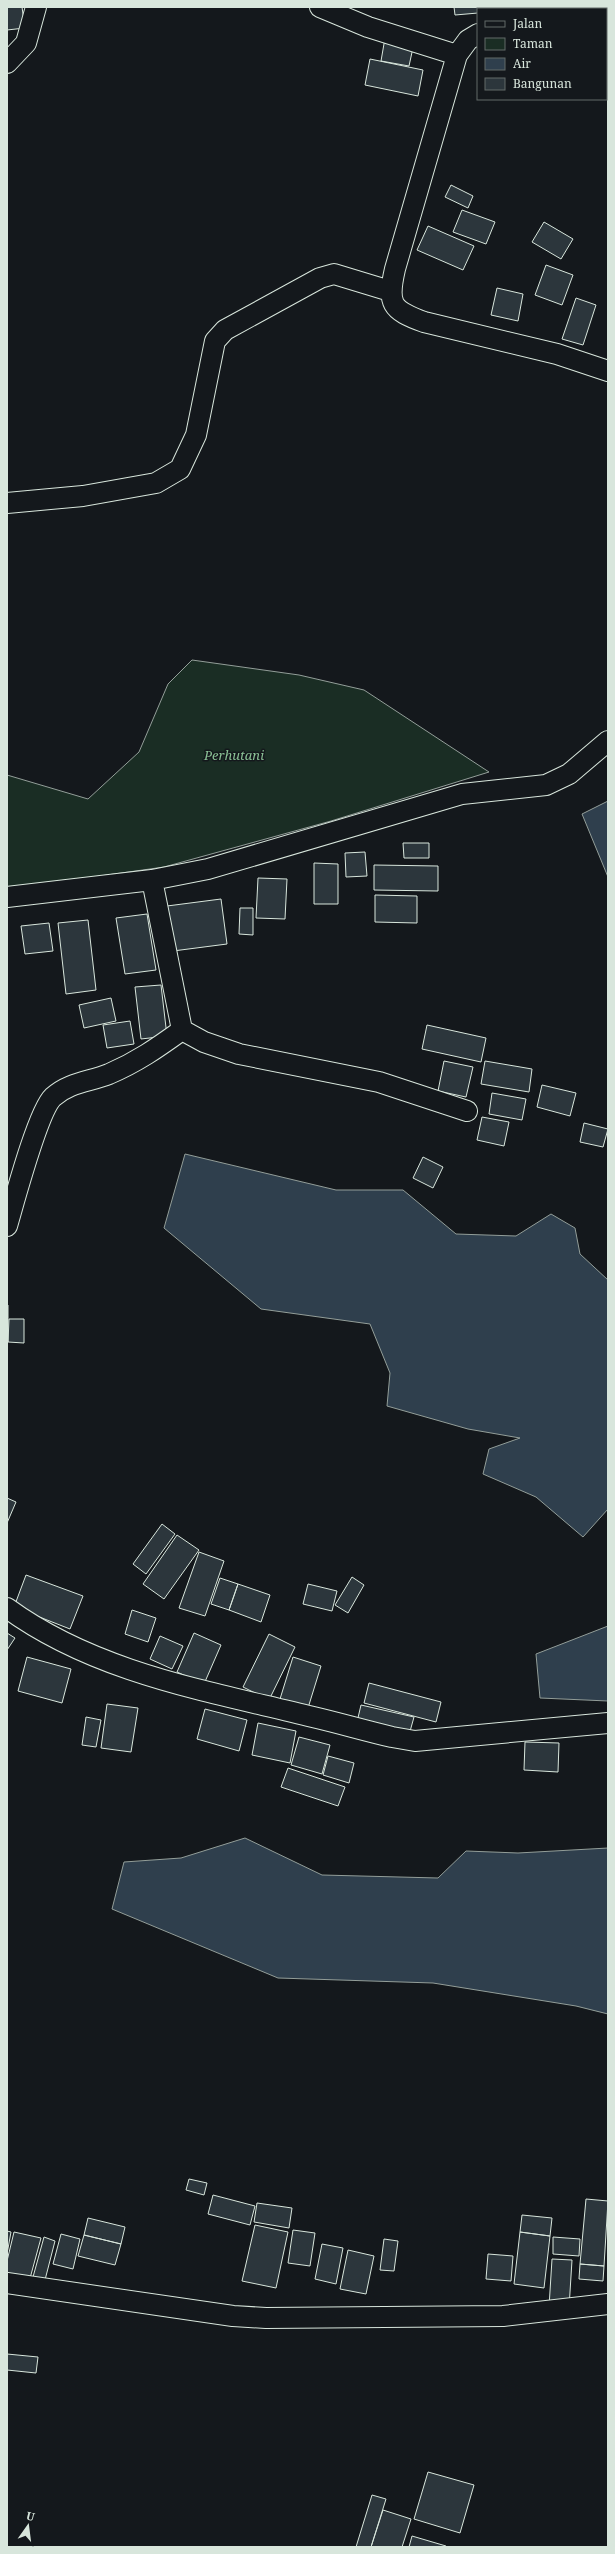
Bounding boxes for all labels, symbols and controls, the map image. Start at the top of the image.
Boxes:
legend [477,8,607,100]
text: Jalan [512,15,543,32]
text: Taman [513,35,553,52]
text: Air [513,55,531,72]
text: Bangunan [513,75,572,92]
park label: Perhutani [203,746,264,764]
north arrow [8,2506,48,2546]
text: U [25,2508,37,2524]

